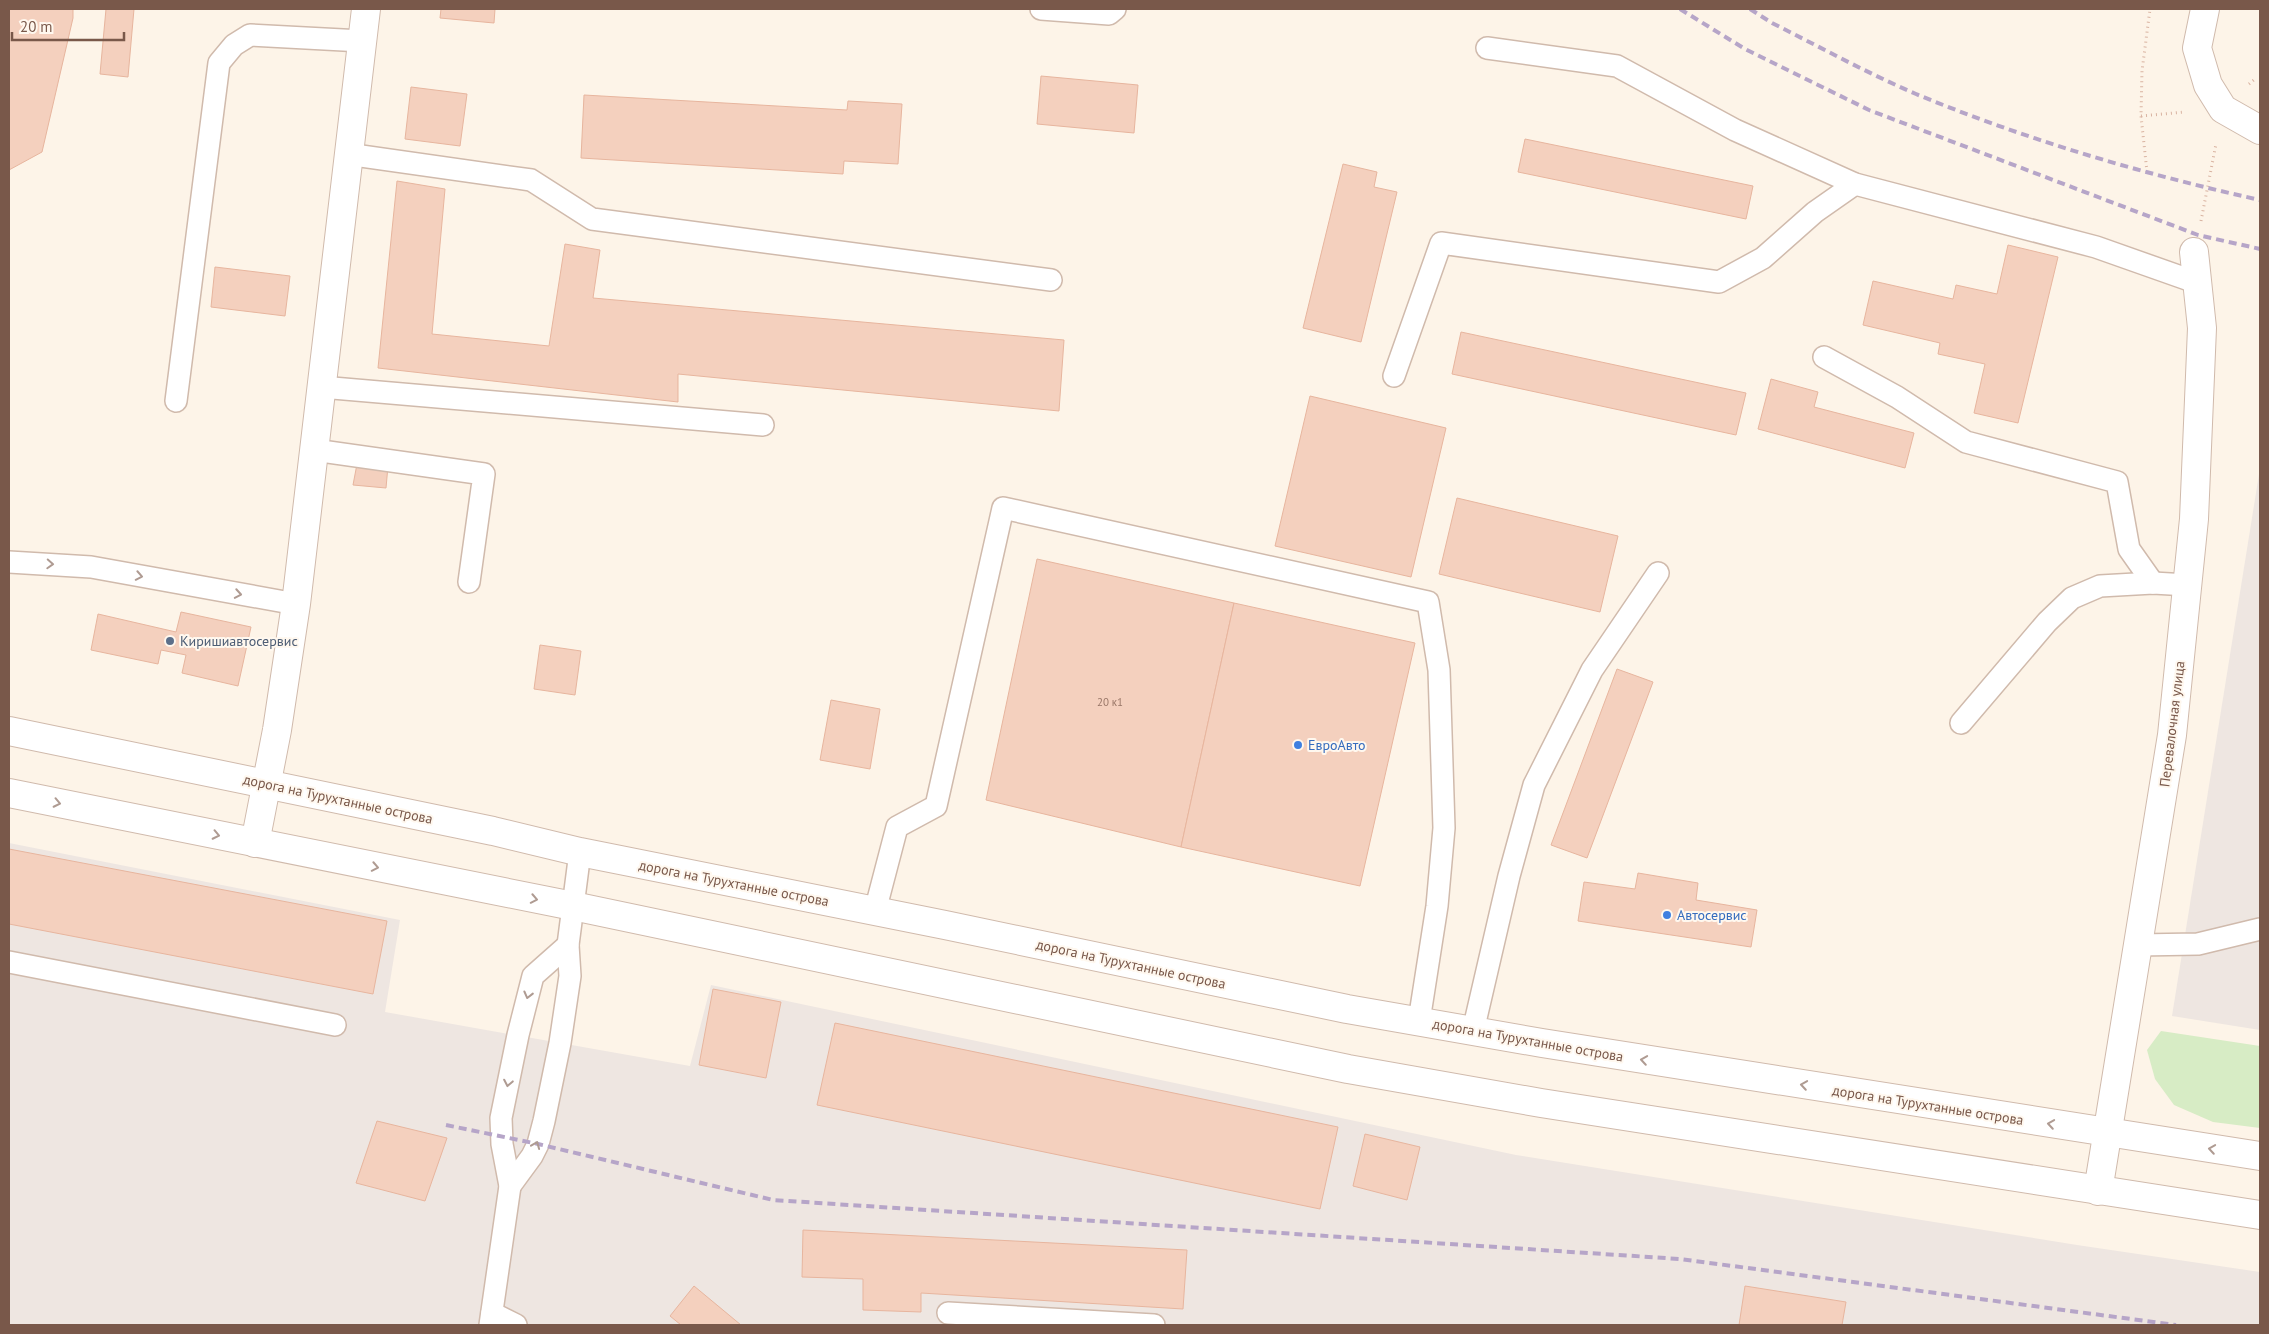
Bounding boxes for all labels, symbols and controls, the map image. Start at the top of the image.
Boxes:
scale bar [12,10,125,42]
text: 20 m [20,17,53,36]
one-way arrow [46,559,54,570]
one-way arrow [135,570,143,580]
one-way arrow [234,588,242,598]
place label: Киришиавтосервис [180,632,298,650]
marker: Киришиавтосервис [164,635,176,647]
street label: Перевалочная улица [2155,660,2189,788]
house number: 20 к1 [1097,695,1123,709]
place label: ЕвроАвто [1308,736,1366,754]
marker: ЕвроАвто [1292,739,1304,751]
street label: дорога на Турухтанные острова [242,770,434,828]
one-way arrow [52,797,61,807]
one-way arrow [211,829,220,840]
street label: дорога на Турухтанные острова [637,856,831,910]
one-way arrow [371,861,379,872]
one-way arrow [530,893,539,904]
place label: Автосервис [1677,906,1747,924]
marker: Автосервис [1661,909,1673,921]
street label: дорога на Турухтанные острова [1035,935,1227,993]
one-way arrow [523,991,534,1000]
street label: дорога на Турухтанные острова [1431,1014,1625,1066]
one-way arrow [1640,1055,1648,1065]
one-way arrow [504,1079,514,1088]
one-way arrow [1800,1081,1809,1091]
street label: дорога на Турухтанные острова [1831,1081,2025,1129]
one-way arrow [2047,1120,2056,1130]
one-way arrow [530,1141,541,1150]
one-way arrow [2208,1144,2216,1154]

